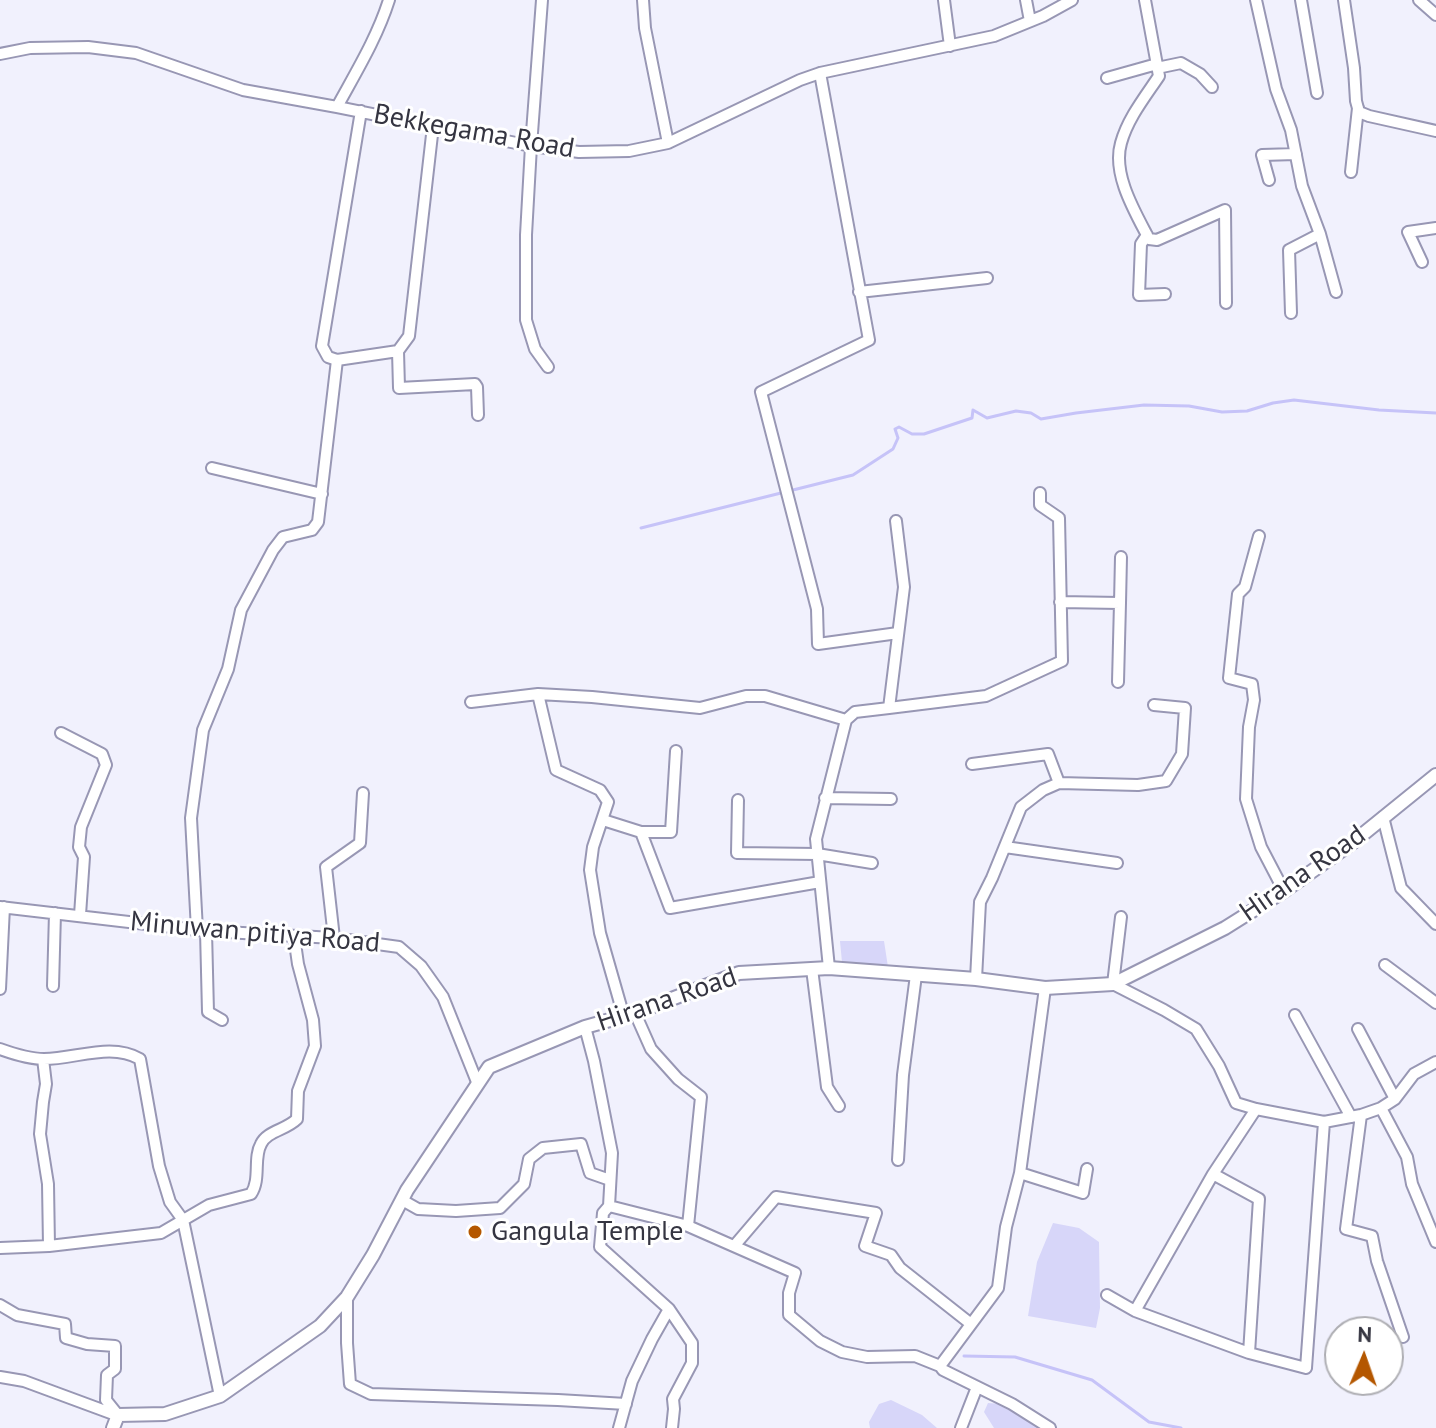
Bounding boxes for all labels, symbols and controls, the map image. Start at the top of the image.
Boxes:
street label: Bekkegama Road [371,98,577,166]
street label: Hirana Road [1234,818,1372,930]
street label: Minuwan pitiya Road [129,905,381,961]
street label: Hirana Road [593,960,741,1040]
place label: Gangula Temple [491,1215,683,1249]
marker: Gangula Temple [466,1223,484,1241]
north arrow [1324,1316,1404,1396]
text: N [1357,1320,1372,1348]

